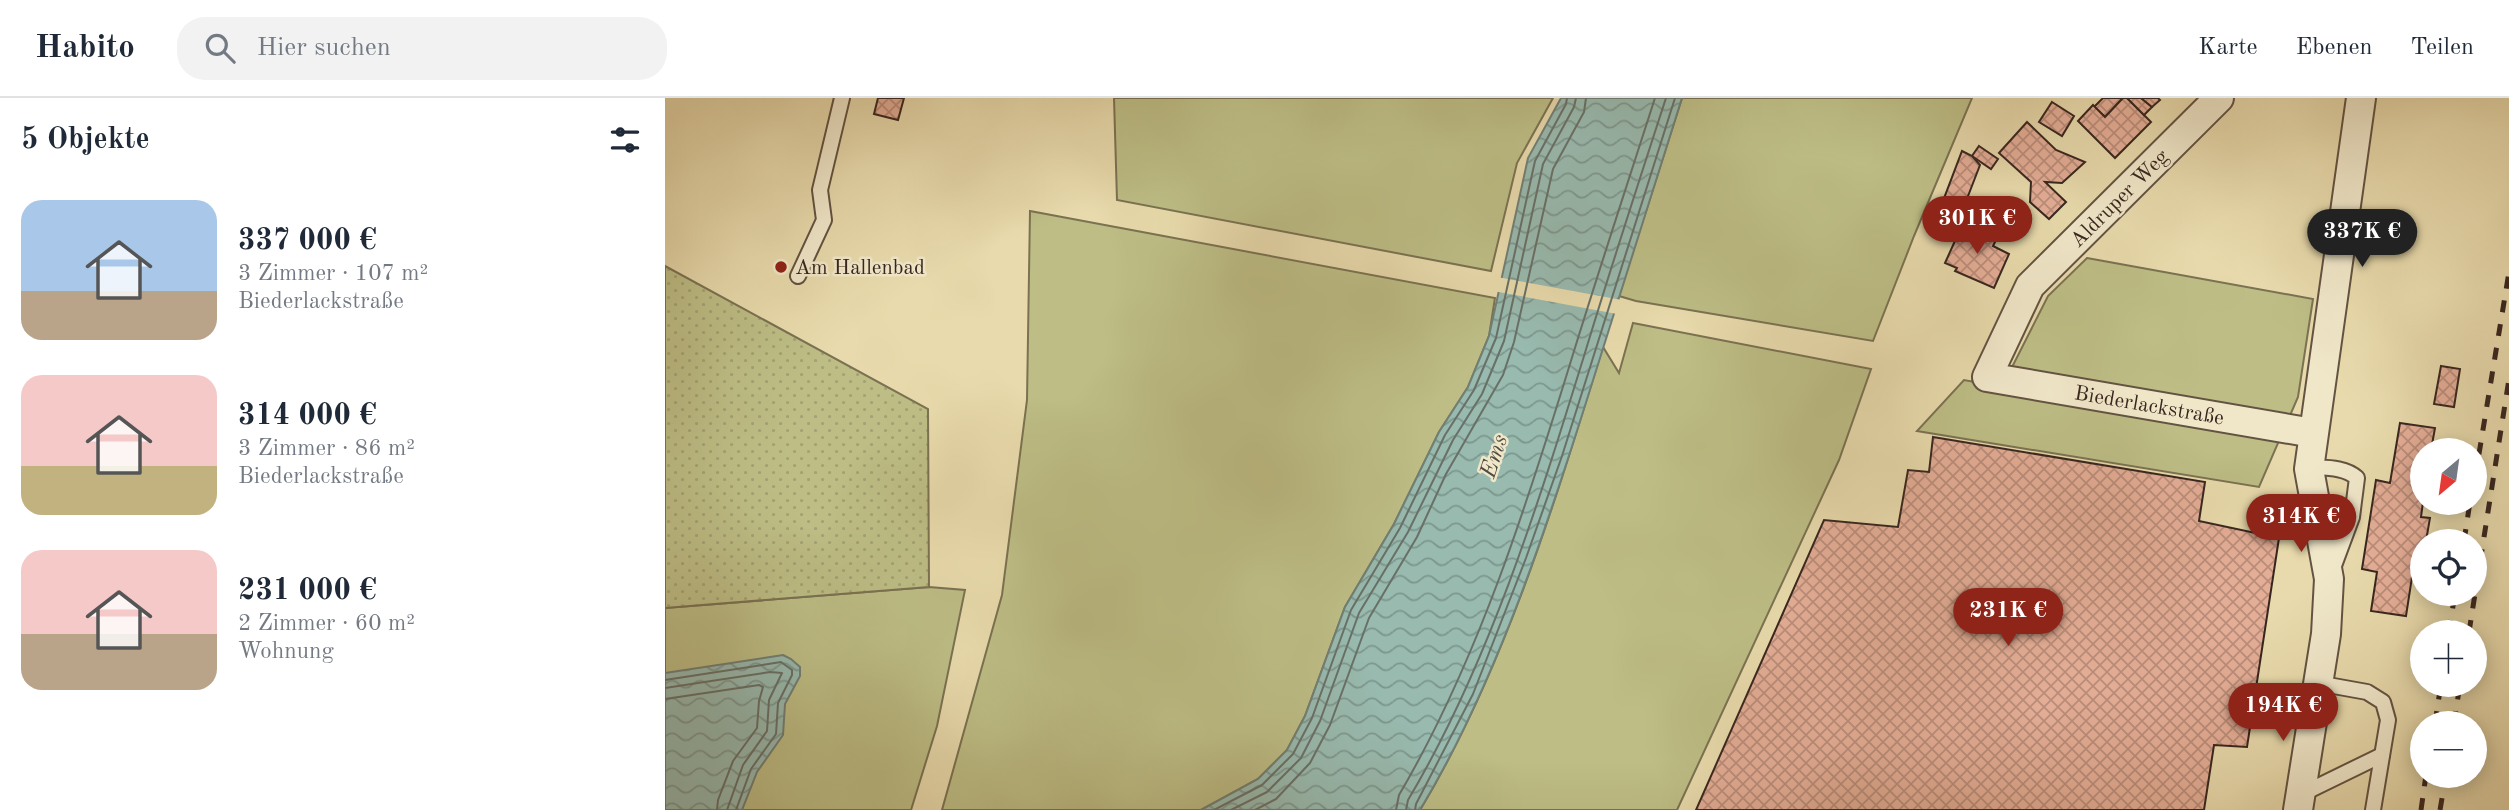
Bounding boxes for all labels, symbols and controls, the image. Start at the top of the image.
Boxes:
search box [177,17,667,80]
icon: search [201,29,239,67]
text: Habito [35,32,135,65]
text: Hier suchen [257,35,391,61]
text: Karte [2198,36,2258,60]
text: Ebenen [2296,36,2372,60]
text: Teilen [2410,36,2474,60]
icon: filters [606,121,644,159]
text: 5 Objekte [21,125,150,155]
street label: Aldruper Weg [2067,146,2174,252]
pin: 301K € [1920,197,2034,256]
text: 301K € [1938,207,2016,230]
pin: 337K € [2305,209,2419,269]
text: 337K € [2323,220,2401,243]
text: 337 000 € [238,226,377,256]
icon: home [77,228,161,312]
place label: Am Hallenbad [795,258,925,279]
marker: Am Hallenbad [773,259,789,275]
text: 3 Zimmer · 107 m² [238,262,428,285]
text: Biederlackstraße [238,290,404,313]
street label: Biederlackstraße [2073,383,2226,430]
text: 314 000 € [238,401,377,431]
icon: home [77,403,161,487]
water label: Ems [1476,432,1512,482]
text: 3 Zimmer · 86 m² [238,437,415,460]
north arrow [2410,438,2487,514]
map controls [2410,438,2487,788]
text: Biederlackstraße [238,465,404,488]
pin: 314K € [2244,494,2358,554]
text: 314K € [2262,505,2340,528]
button: locate [2410,529,2487,606]
text: 231 000 € [238,576,377,606]
icon: home [77,578,161,662]
pin: 231K € [1951,588,2065,648]
text: 231K € [1969,599,2047,622]
text: 2 Zimmer · 60 m² [238,612,415,635]
button: + [2410,620,2487,697]
text: Wohnung [238,640,334,663]
pin: 194K € [2226,684,2340,743]
text: 194K € [2244,694,2322,717]
button: − [2410,711,2487,788]

